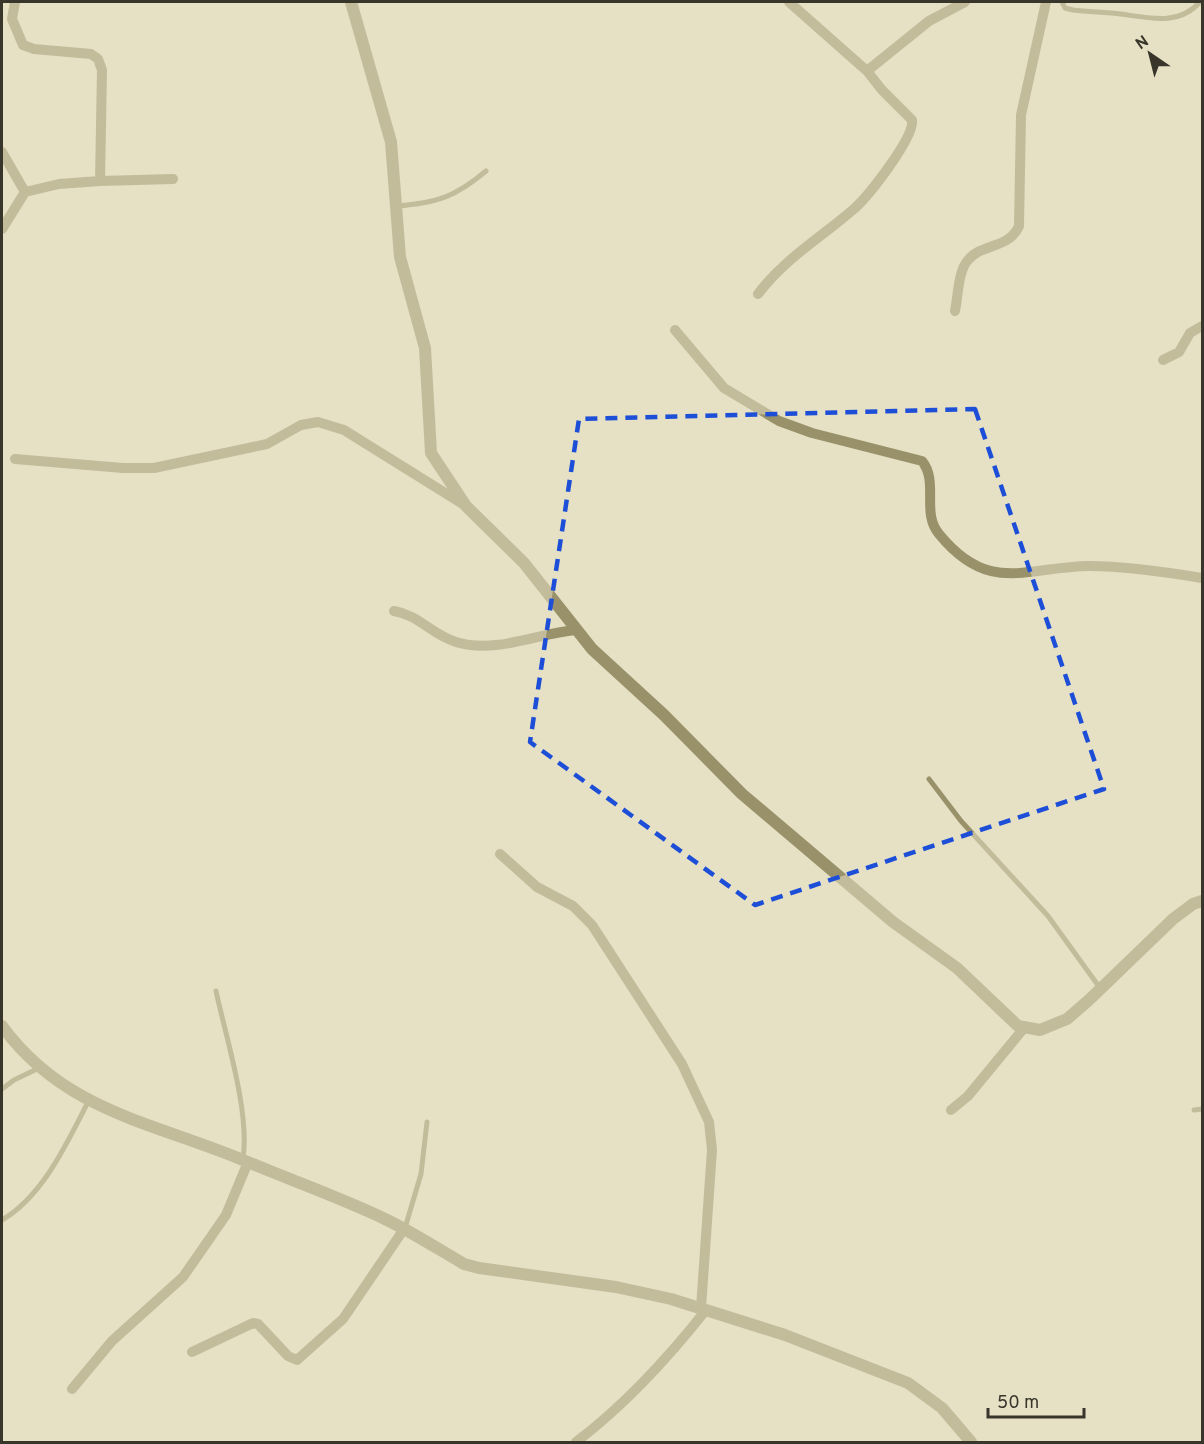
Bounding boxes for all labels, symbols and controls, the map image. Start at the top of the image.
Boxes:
north arrow [1120,24,1180,84]
text: N [1132,32,1153,55]
scale bar [988,1381,1084,1419]
text: 50 m [997,1392,1039,1415]

